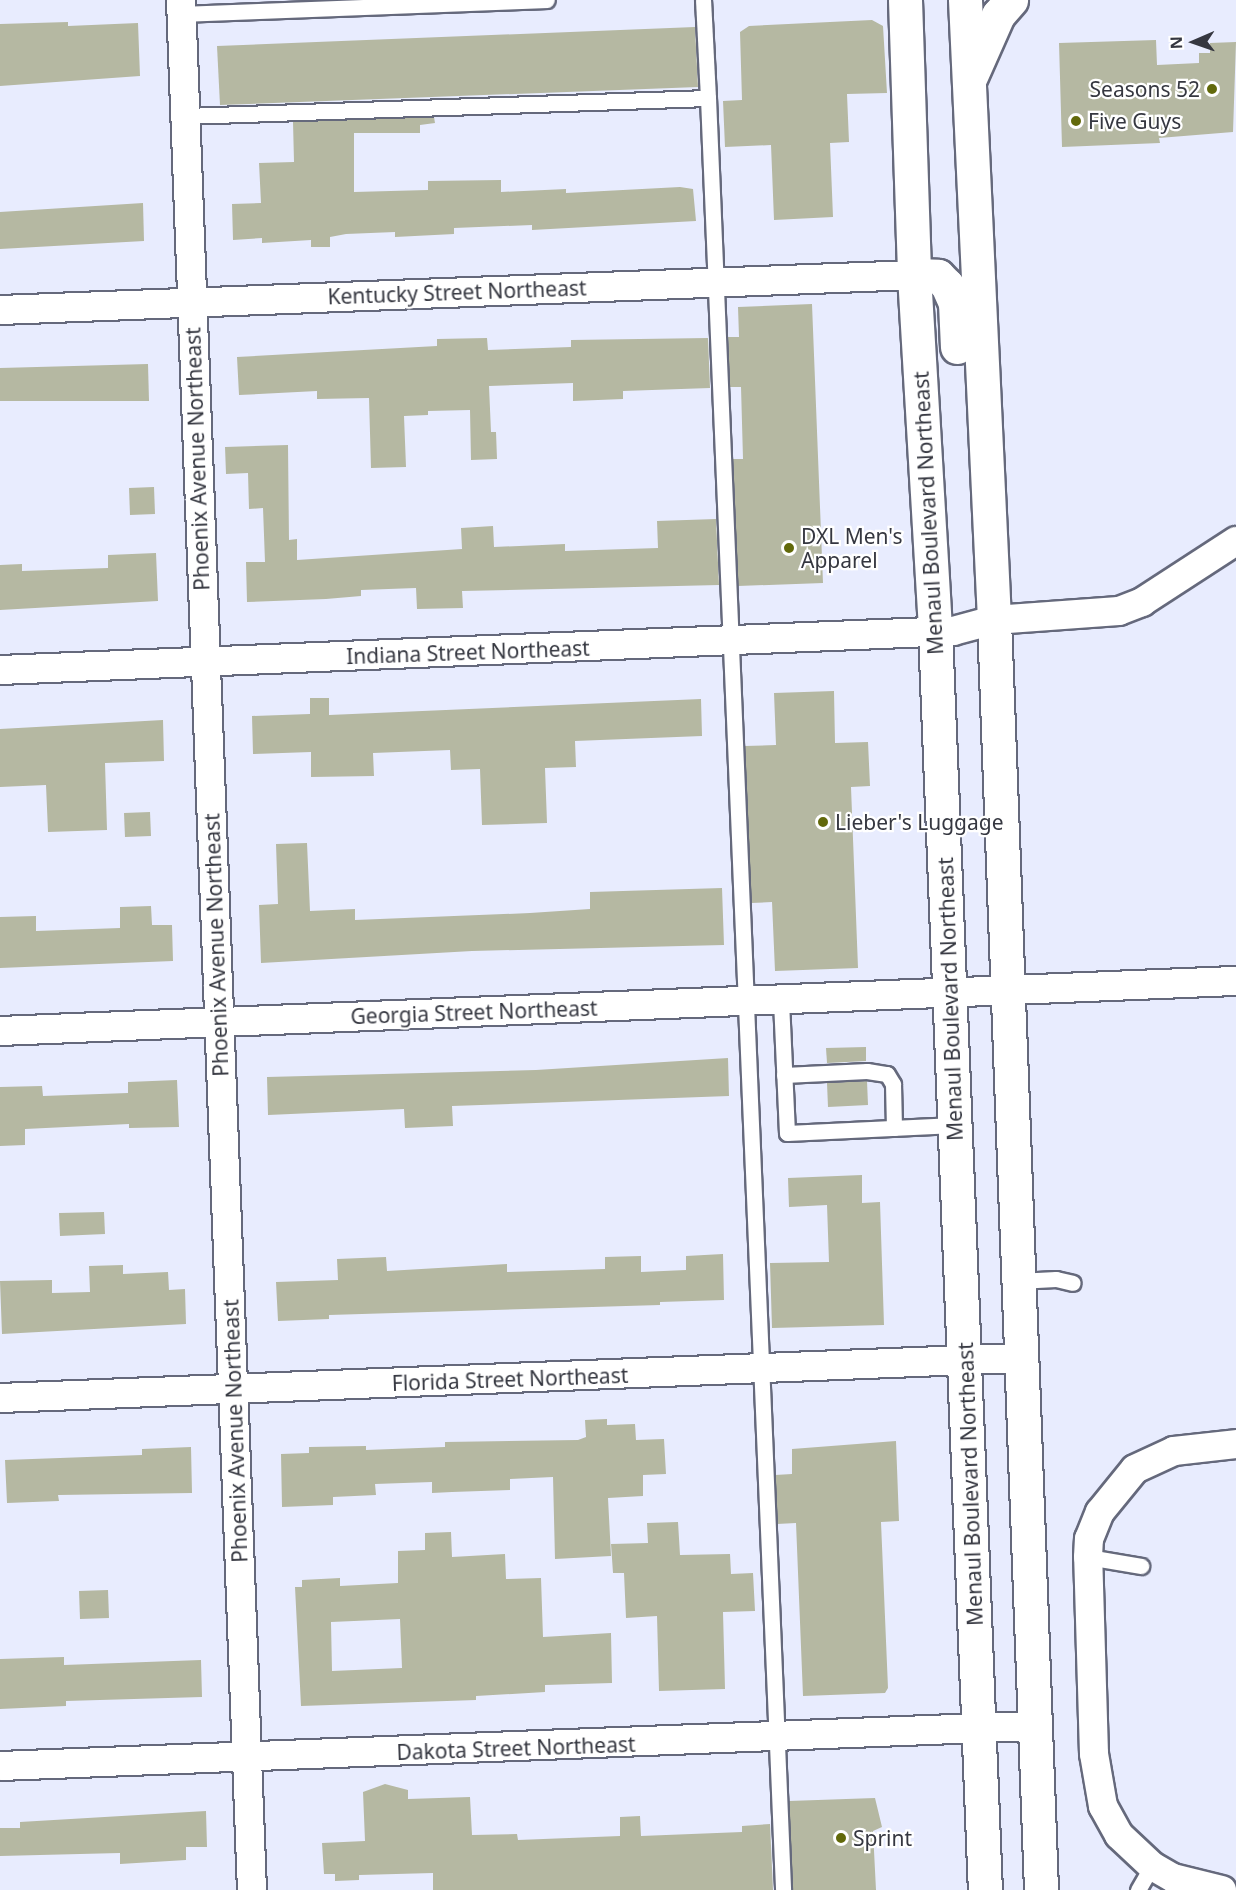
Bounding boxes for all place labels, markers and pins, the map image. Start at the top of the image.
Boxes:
place label: Seasons 52 [1090,76,1200,102]
marker: Seasons 52 [1205,82,1219,96]
place label: Five Guys [1088,108,1181,134]
marker: Five Guys [1069,114,1083,128]
place label: DXL Men's Apparel [801,523,902,573]
marker: DXL Men's Apparel [782,541,796,555]
place label: Lieber's Luggage [835,809,1004,835]
marker: Lieber's Luggage [816,815,830,829]
place label: Sprint [853,1825,912,1851]
marker: Sprint [834,1831,848,1845]

